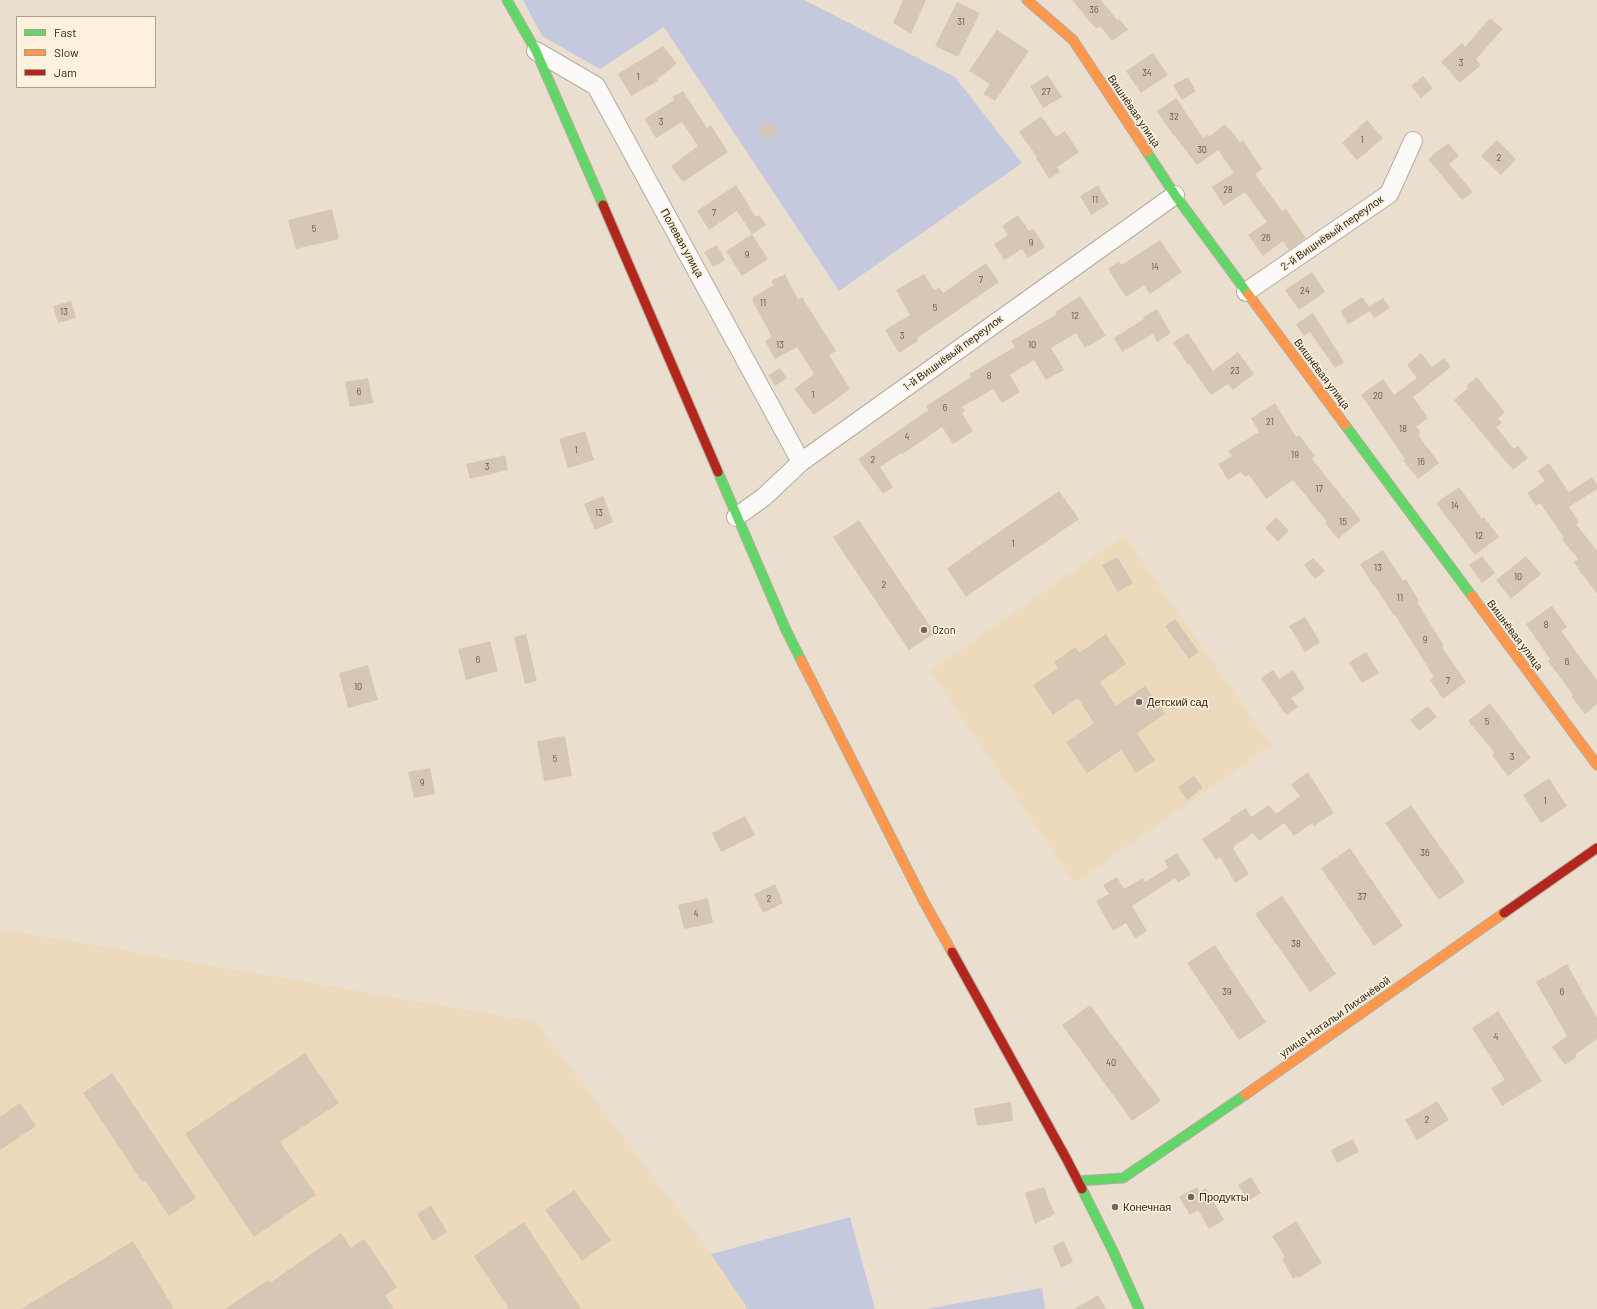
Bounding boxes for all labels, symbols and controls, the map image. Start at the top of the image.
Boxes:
house number: 36 [1089,5,1099,15]
legend [16,16,156,88]
house number: 31 [957,17,965,27]
text: Fast [54,25,77,39]
text: Slow [54,45,79,59]
house number: 3 [1459,58,1463,68]
text: Jam [54,65,77,79]
house number: 34 [1142,68,1152,78]
house number: 1 [636,72,640,82]
street label: Вишнёвая улица [1105,72,1163,150]
house number: 27 [1041,87,1051,97]
house number: 32 [1169,112,1179,122]
house number: 3 [659,117,663,127]
house number: 1 [1360,135,1364,145]
house number: 30 [1197,145,1207,155]
house number: 2 [1497,153,1501,163]
house number: 28 [1223,185,1233,195]
street label: 2-й Вишнёвый переулок [1278,193,1386,273]
house number: 11 [1092,195,1098,205]
street label: Полевая улица [658,206,706,280]
house number: 7 [712,208,716,218]
house number: 5 [312,224,316,234]
house number: 26 [1261,233,1271,243]
house number: 9 [1029,238,1033,248]
house number: 9 [745,250,749,260]
house number: 14 [1151,262,1159,272]
house number: 7 [979,275,983,285]
house number: 24 [1300,286,1310,296]
house number: 11 [760,298,766,308]
house number: 5 [933,303,937,313]
house number: 13 [60,307,68,317]
house number: 12 [1071,311,1079,321]
street label: 1-й Вишнёвый переулок [901,312,1005,394]
house number: 3 [900,331,904,341]
street label: Вишнёвая улица [1291,336,1353,412]
house number: 13 [776,340,784,350]
house number: 10 [1028,340,1036,350]
house number: 23 [1230,366,1240,376]
house number: 8 [987,371,991,381]
house number: 6 [357,387,361,397]
house number: 1 [811,390,815,400]
house number: 20 [1373,391,1383,401]
house number: 6 [943,403,947,413]
house number: 21 [1266,417,1274,427]
house number: 18 [1399,424,1407,434]
house number: 4 [905,432,909,442]
house number: 1 [574,445,578,455]
house number: 19 [1291,450,1299,460]
house number: 2 [871,455,875,465]
house number: 16 [1417,457,1425,467]
house number: 3 [485,462,489,472]
house number: 17 [1315,484,1323,494]
house number: 14 [1451,501,1459,511]
house number: 13 [595,508,603,518]
house number: 15 [1339,517,1347,527]
house number: 12 [1475,531,1483,541]
house number: 1 [1011,539,1015,549]
house number: 13 [1374,563,1382,573]
house number: 10 [1514,572,1522,582]
house number: 2 [882,580,886,590]
house number: 11 [1397,593,1403,603]
street label: Вишнёвая улица [1484,597,1546,673]
house number: 8 [1544,620,1548,630]
place label: Ozon [932,623,956,637]
marker: Ozon [919,625,929,635]
house number: 9 [1423,635,1427,645]
house number: 6 [476,655,480,665]
house number: 6 [1565,657,1569,667]
house number: 7 [1446,676,1450,686]
house number: 10 [354,682,362,692]
place label: Детский сад [1147,695,1208,709]
marker: Детский сад [1134,697,1144,707]
house number: 5 [1485,717,1489,727]
house number: 3 [1510,752,1514,762]
house number: 5 [553,754,557,764]
house number: 9 [420,778,424,788]
house number: 1 [1543,796,1547,806]
house number: 36 [1420,848,1430,858]
house number: 37 [1358,892,1366,902]
house number: 2 [767,894,771,904]
house number: 4 [694,909,698,919]
house number: 38 [1291,939,1301,949]
street label: улица Натальи Лихачёвой [1277,974,1393,1060]
house number: 39 [1222,987,1232,997]
house number: 6 [1560,987,1564,997]
house number: 4 [1494,1032,1498,1042]
house number: 40 [1106,1058,1116,1068]
house number: 2 [1425,1115,1429,1125]
place label: Продукты [1199,1190,1249,1204]
marker: Продукты [1186,1192,1196,1202]
place label: Конечная [1123,1200,1171,1214]
marker: Конечная [1110,1202,1120,1212]

